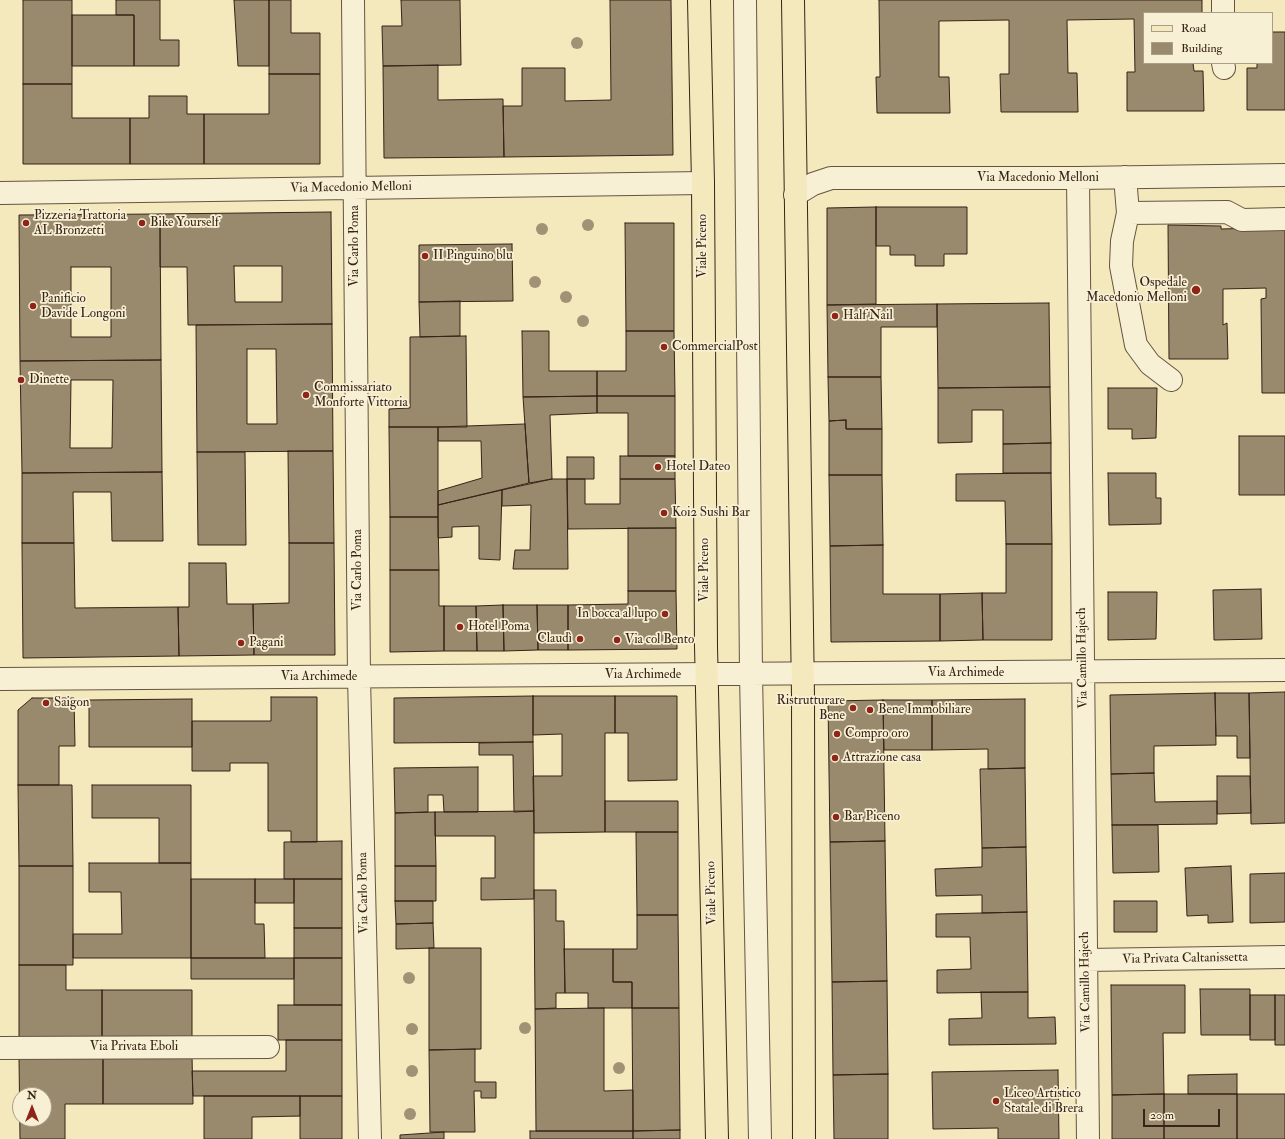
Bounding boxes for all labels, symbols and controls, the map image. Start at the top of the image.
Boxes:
legend [1143,12,1273,64]
text: Road [1181,21,1206,36]
text: Building [1181,41,1222,56]
street label: Via Macedonio Melloni [977,170,1099,186]
street label: Via Macedonio Melloni [290,179,412,197]
street label: Via Carlo Poma [347,205,363,287]
place label: Pizzeria Trattoria AL Bronzetti [34,208,126,239]
street label: Viale Piceno [695,214,711,278]
place label: Bike Yourself [150,215,219,231]
marker: Pizzeria Trattoria AL Bronzetti [21,218,31,228]
marker: Bike Yourself [137,218,147,228]
place label: II Pinguino blu [433,248,513,264]
marker: II Pinguino blu [420,251,430,261]
place label: Ospedale Macedonio Melloni [1086,275,1187,306]
marker: Ospedale Macedonio Melloni [1190,284,1202,296]
place label: Panificio Davide Longoni [41,291,126,322]
marker: Panificio Davide Longoni [28,301,38,311]
place label: Half Nail [843,308,893,324]
marker: Half Nail [830,311,840,321]
place label: CommercialPost [672,339,758,355]
marker: CommercialPost [659,342,669,352]
place label: Dinette [29,372,69,388]
marker: Dinette [16,375,26,385]
place label: Commissariato Monforte Vittoria [314,380,408,411]
marker: Commissariato Monforte Vittoria [301,390,311,400]
place label: Hotel Dateo [666,459,730,475]
marker: Hotel Dateo [653,462,663,472]
place label: Koi2 Sushi Bar [672,505,750,521]
marker: Koi2 Sushi Bar [659,508,669,518]
street label: Via Carlo Poma [350,529,366,611]
street label: Viale Piceno [697,538,713,602]
place label: In bocca al lupo [577,606,657,622]
street label: Via Camillo Hajech [1074,607,1092,709]
marker: In bocca al lupo [660,609,670,619]
place label: Hotel Poma [468,619,529,635]
marker: Hotel Poma [455,622,465,632]
place label: Claudì [537,631,572,647]
place label: Via col Bento [625,632,694,648]
marker: Claudì [575,634,585,644]
place label: Pagani [249,635,284,651]
marker: Via col Bento [612,635,622,645]
marker: Pagani [236,638,246,648]
street label: Via Archimede [928,665,1004,681]
street label: Via Archimede [605,667,681,683]
street label: Via Archimede [281,669,357,685]
place label: Ristrutturare Bene [776,693,845,724]
place label: Saigon [54,695,89,711]
marker: Saigon [41,698,51,708]
place label: Bene Immobiliare [878,702,971,718]
marker: Ristrutturare Bene [848,703,858,713]
marker: Bene Immobiliare [865,705,875,715]
place label: Compro oro [845,726,908,742]
marker: Compro oro [832,729,842,739]
place label: Attrazione casa [843,750,921,766]
marker: Attrazione casa [830,753,840,763]
place label: Bar Piceno [844,809,900,825]
marker: Bar Piceno [831,812,841,822]
street label: Via Carlo Poma [355,852,373,934]
street label: Viale Piceno [704,861,720,925]
street label: Via Camillo Hajech [1077,931,1095,1033]
street label: Via Privata Caltanissetta [1122,950,1248,968]
street label: Via Privata Eboli [90,1039,178,1055]
place label: Liceo Artistico Statale di Brera [1004,1086,1083,1117]
north arrow [12,1087,52,1127]
text: N [27,1089,37,1102]
marker: Liceo Artistico Statale di Brera [991,1096,1001,1106]
scale bar [1145,1101,1222,1127]
text: 20 m [1150,1108,1174,1123]

